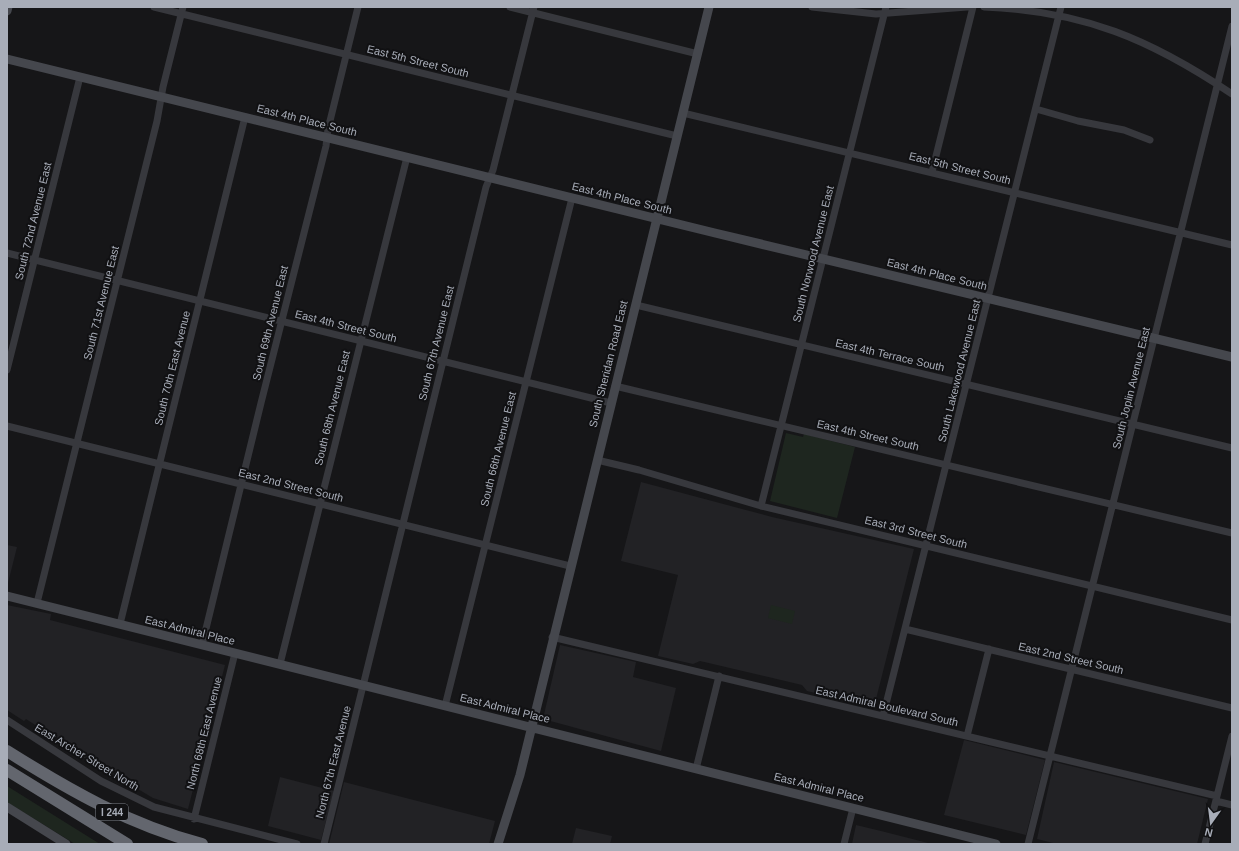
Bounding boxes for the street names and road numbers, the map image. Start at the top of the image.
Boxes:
street label: East 5th Street South [366,43,470,79]
street label: East 4th Place South [256,102,358,138]
street label: East 5th Street South [908,150,1012,186]
street label: South 72nd Avenue East [13,161,53,281]
street label: East 4th Place South [571,180,673,216]
street label: South Norwood Avenue East [790,184,836,324]
street label: South 71st Avenue East [81,245,121,361]
street label: East 4th Place South [886,256,988,292]
street label: South 69th Avenue East [250,264,290,382]
street label: South 67th Avenue East [416,284,456,402]
street label: South Lakewood Avenue East [935,298,983,444]
street label: South Sheridan Road East [586,299,630,429]
street label: East 4th Street South [294,308,398,344]
street label: South 70th East Avenue [152,309,192,427]
street label: South Joplin Avenue East [1110,326,1152,450]
street label: East 4th Terrace South [834,337,946,373]
street label: South 68th Avenue East [312,349,352,467]
street label: South 66th Avenue East [478,390,518,508]
street label: East 4th Street South [816,417,920,453]
street label: East 2nd Street South [237,466,345,504]
street label: East 3rd Street South [864,513,968,551]
street label: East Admiral Place [144,613,236,647]
street label: East 2nd Street South [1017,640,1125,676]
street label: North 68th East Avenue [184,675,224,791]
street label: East Admiral Boulevard South [814,684,960,728]
street label: East Admiral Place [459,691,551,725]
street label: North 67th East Avenue [313,704,353,820]
street label: East Archer Street North [33,721,141,793]
street label: East Admiral Place [773,770,865,804]
road number: I 244 [96,804,128,820]

